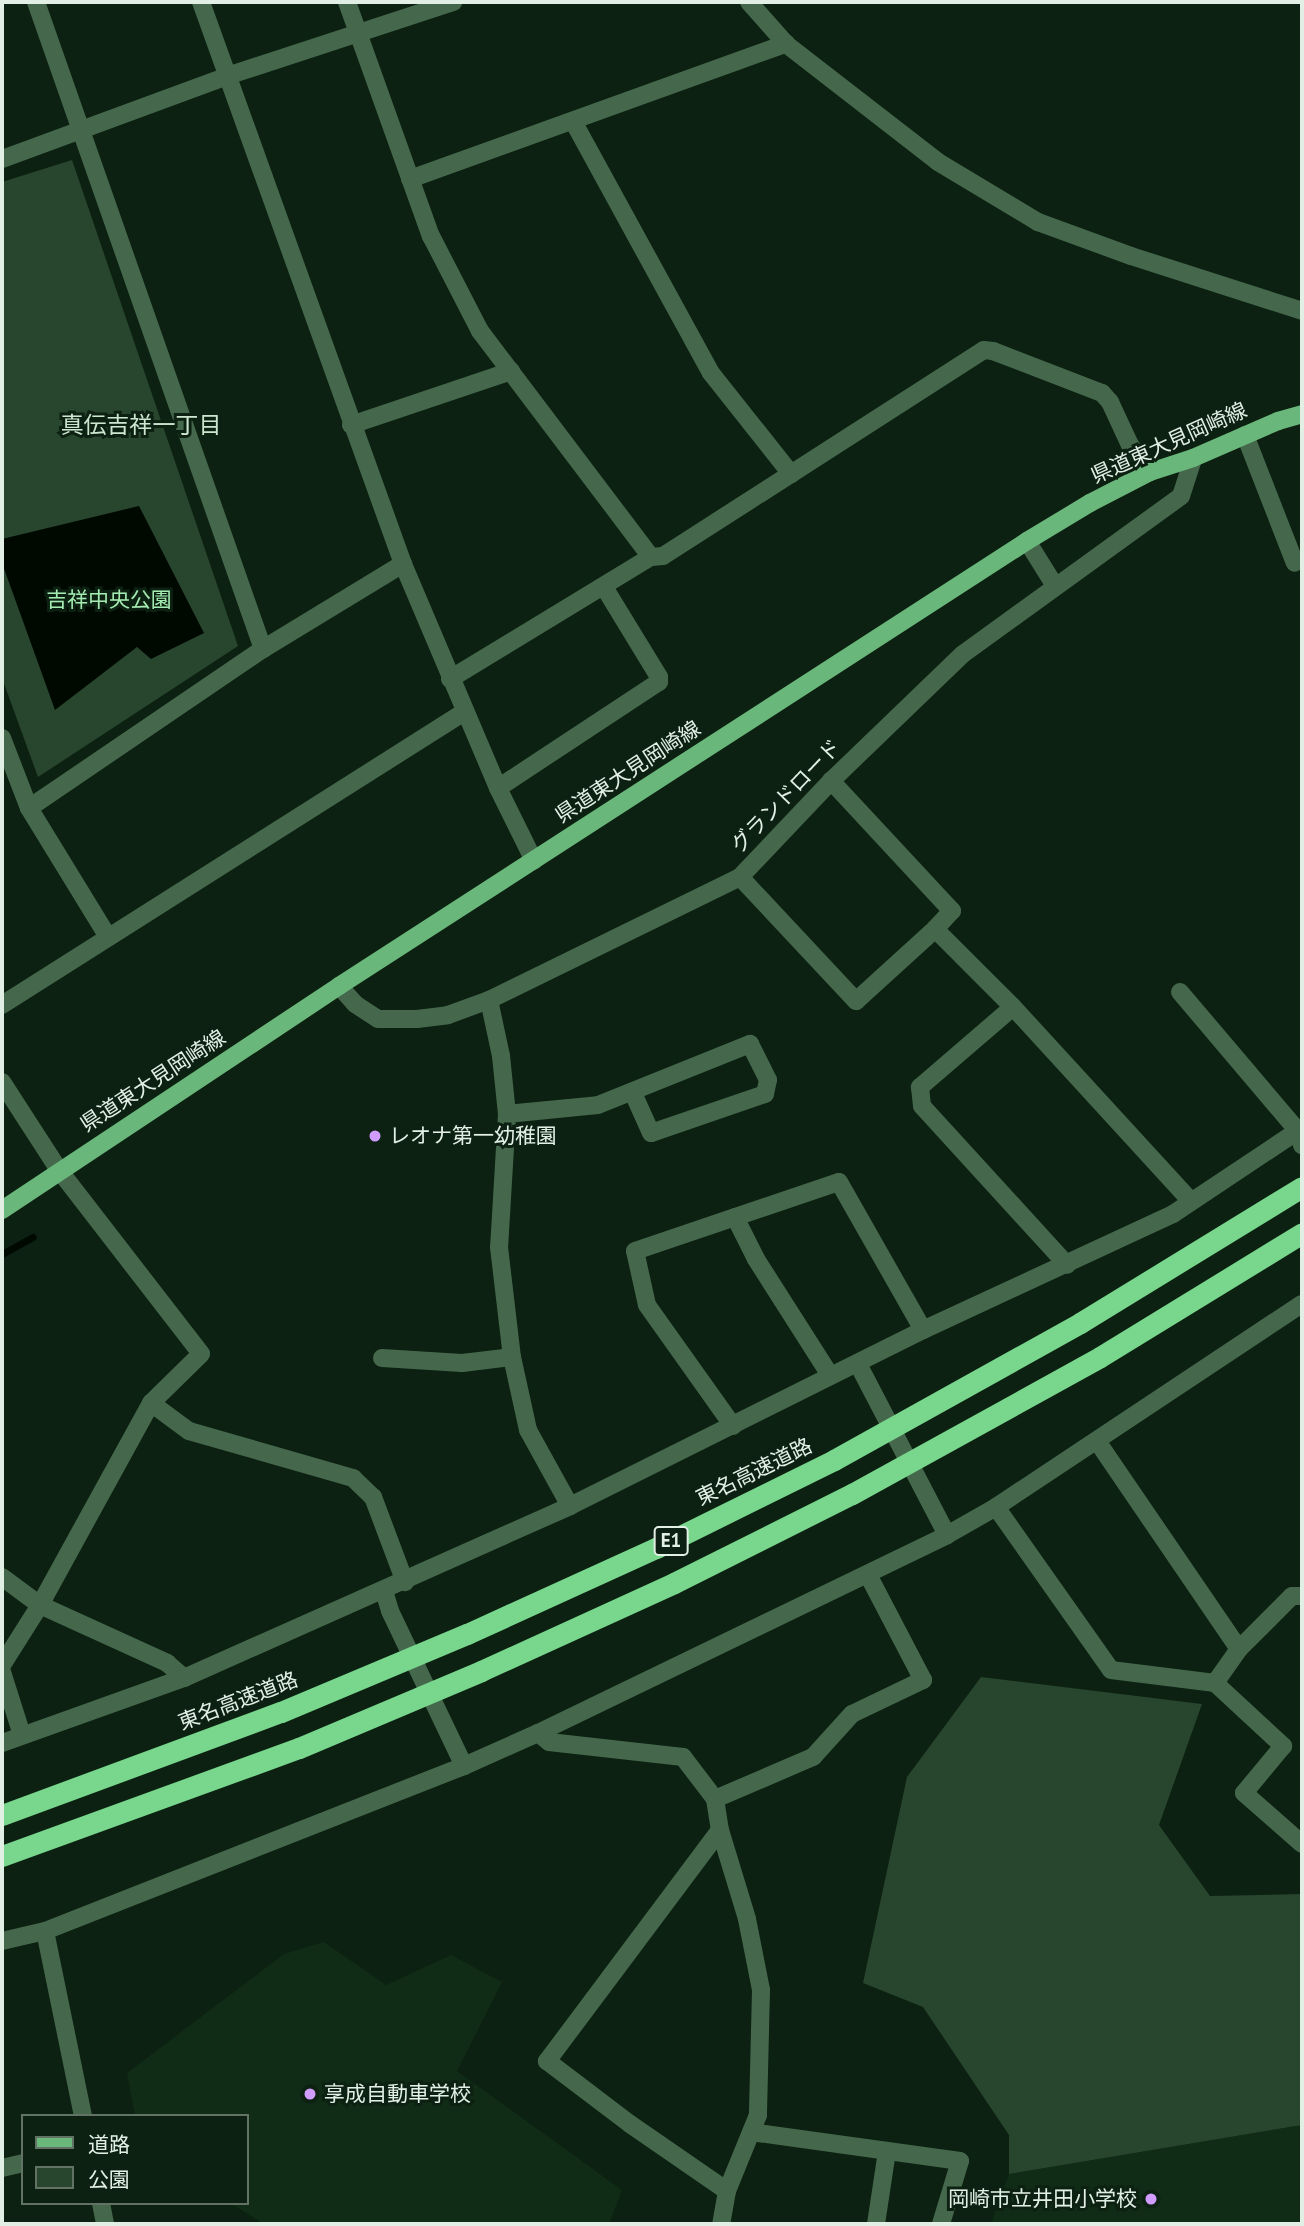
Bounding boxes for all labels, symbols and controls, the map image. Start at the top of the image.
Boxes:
street label: 県道東大見岡崎線 [1087,397,1251,489]
district label: 真伝吉祥一丁目 [61,411,221,439]
park label: 吉祥中央公園 [46,587,172,613]
street label: 県道東大見岡崎線 [551,716,705,828]
street label: グランドロード [726,734,846,858]
street label: 県道東大見岡崎線 [76,1025,230,1137]
place label: レオナ第一幼稚園 [389,1123,557,1149]
marker: レオナ第一幼稚園 [367,1128,383,1144]
street label: 東名高速道路 [692,1433,816,1511]
road number: E1 [654,1526,688,1556]
street label: 東名高速道路 [175,1667,301,1735]
place label: 享成自動車学校 [324,2081,471,2107]
marker: 享成自動車学校 [302,2086,318,2102]
legend [21,2114,248,2205]
text: 道路 [88,2131,130,2158]
text: 公園 [88,2166,130,2193]
place label: 岡崎市立井田小学校 [948,2186,1137,2212]
marker: 岡崎市立井田小学校 [1143,2191,1159,2207]

